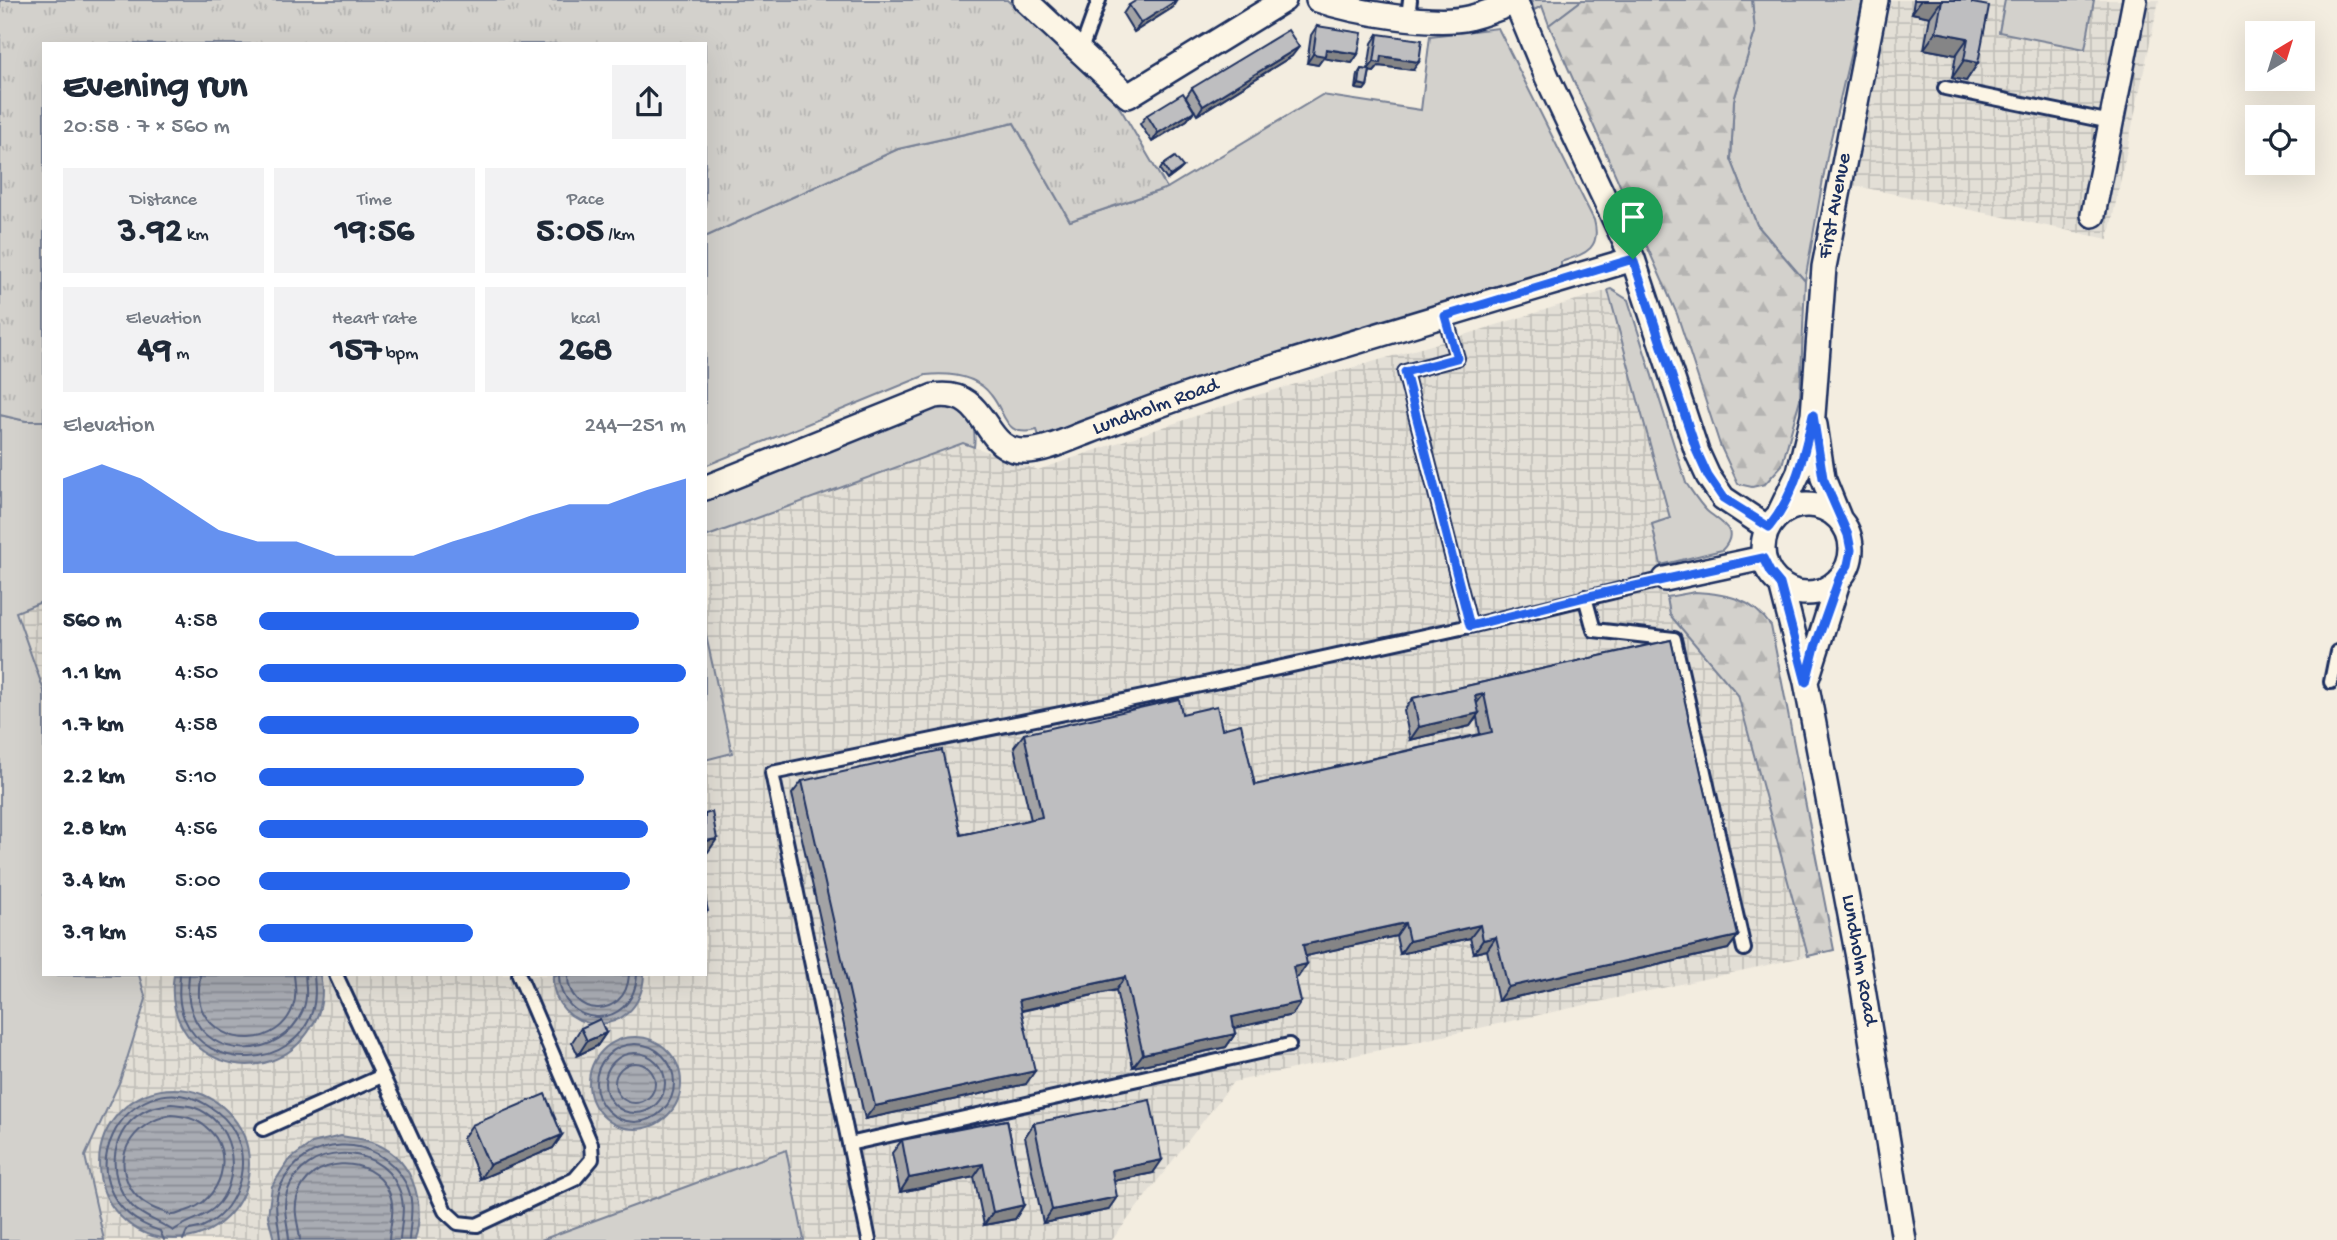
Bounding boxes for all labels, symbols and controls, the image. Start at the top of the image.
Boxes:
north arrow [2245,21,2315,91]
map controls [2245,21,2315,175]
button: share [612,65,686,139]
text: Evening run [63,66,247,110]
button: locate [2245,105,2315,175]
text: 20:58 · 7 × 560 m [63,114,230,141]
street label: First Avenue [1813,150,1859,262]
pin [1603,187,1663,259]
text: Distance [130,189,197,212]
text: Time [357,189,392,212]
text: Pace [567,189,604,212]
icon: arrive [1614,198,1652,236]
text: 3.92 [118,212,182,253]
text: 19:56 [335,212,414,253]
text: 5:05 [536,212,604,253]
text: km [182,224,209,247]
text: /km [604,224,635,247]
text: Elevation [126,308,201,331]
text: Heart rate [332,308,417,331]
text: kcal [571,308,600,331]
text: 49 [137,331,172,372]
text: 157 [330,331,381,372]
text: 268 [558,331,613,372]
text: m [172,343,190,366]
text: bpm [381,343,419,366]
street label: Lundholm Road [1090,373,1224,442]
text: Elevation [63,413,154,440]
text: 244–251 m [584,413,686,440]
text: 560 m [63,608,122,635]
text: 4:58 [175,608,218,635]
text: 1.1 km [63,660,121,687]
text: 4:50 [175,660,218,687]
text: 1.7 km [63,712,124,739]
text: 4:58 [175,712,218,739]
text: 2.2 km [63,764,125,791]
text: 5:10 [175,764,217,791]
text: 2.8 km [63,816,126,843]
text: 4:56 [175,816,217,843]
text: 3.4 km [63,868,125,895]
text: 5:00 [175,868,220,895]
street label: Lundholm Road [1834,893,1882,1029]
text: 3.9 km [63,920,126,947]
text: 5:45 [175,920,217,947]

